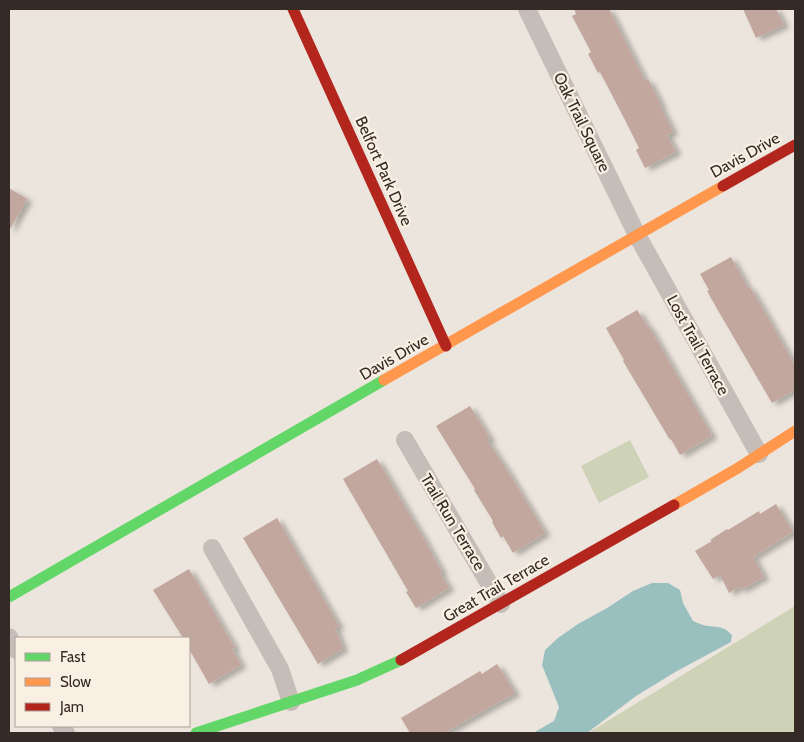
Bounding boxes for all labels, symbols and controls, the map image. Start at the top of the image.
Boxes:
street label: Oak Trail Square [550,69,614,175]
street label: Belfort Park Drive [351,113,417,229]
street label: Davis Drive [707,128,783,182]
street label: Lost Trail Terrace [663,292,733,398]
street label: Davis Drive [356,330,432,384]
street label: Trail Run Terrace [417,470,489,574]
street label: Great Trail Terrace [440,550,552,626]
legend [15,637,190,727]
text: Fast [60,648,85,666]
text: Slow [60,673,91,691]
text: Jam [59,698,84,716]

